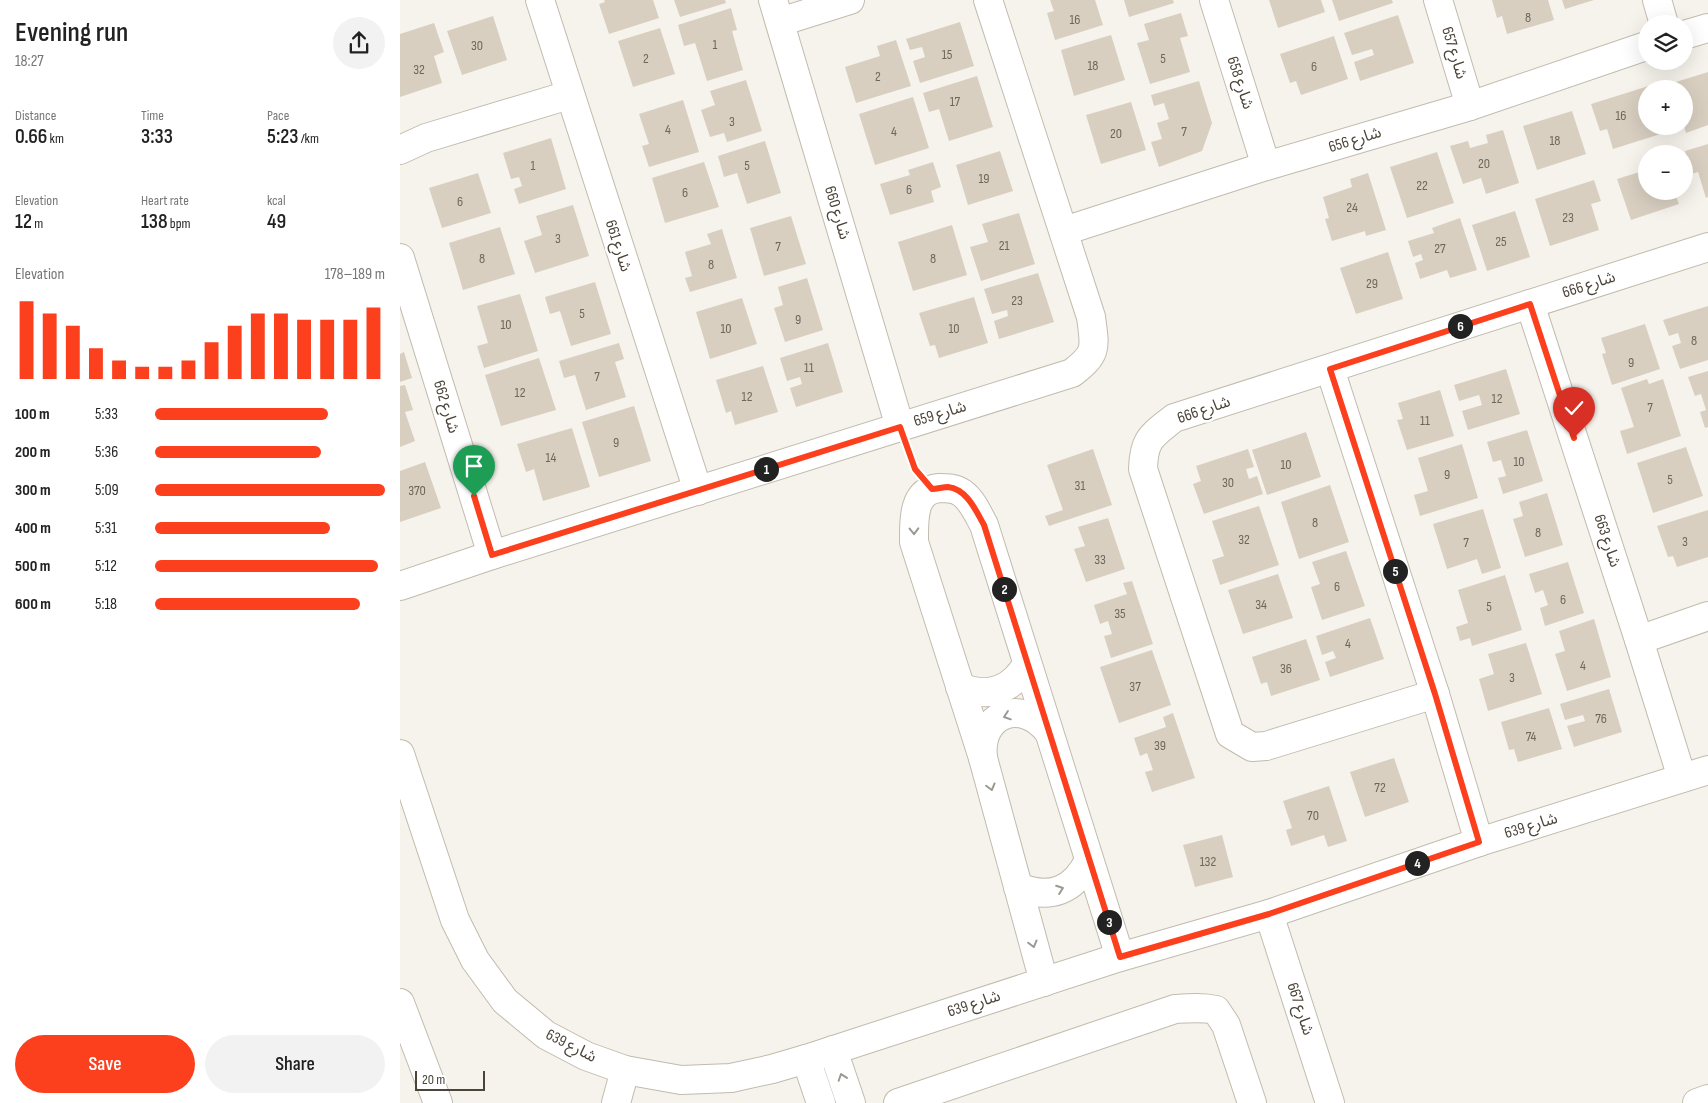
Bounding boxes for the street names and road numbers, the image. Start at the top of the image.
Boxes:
street label: شارع 657 [1435,25,1471,82]
street label: شارع 658 [1221,54,1257,112]
street label: شارع 656 [1326,123,1384,159]
street label: شارع 660 [818,184,854,243]
street label: شارع 661 [599,218,635,275]
street label: شارع 666 [1560,268,1619,304]
street label: شارع 662 [427,378,463,436]
street label: شارع 666 [1175,392,1234,430]
street label: شارع 659 [911,397,969,433]
street label: شارع 663 [1588,512,1624,570]
street label: شارع 639 [1502,809,1560,845]
street label: شارع 667 [1281,980,1317,1038]
street label: شارع 639 [945,987,1003,1023]
street label: شارع 639 [541,1025,600,1069]

